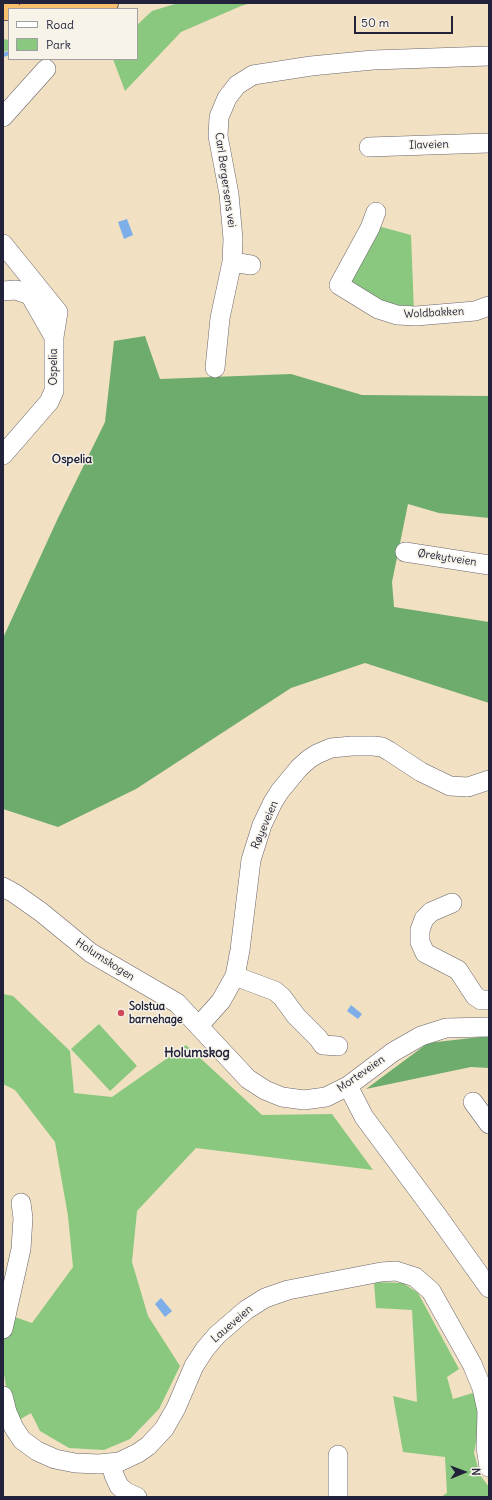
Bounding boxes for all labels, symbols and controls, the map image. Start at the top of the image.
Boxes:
legend [8,8,138,60]
scale bar [356,8,455,34]
text: 50 m [361,15,389,30]
text: Road [46,17,74,32]
text: Park [46,37,71,52]
street label: Carl Bergersens vei [212,132,238,228]
street label: Ilaveien [409,138,449,152]
street label: Woldbakken [403,305,465,321]
street label: Ospelia [47,349,61,385]
district label: Ospelia [52,453,92,467]
street label: Ørekytveien [416,547,478,569]
street label: Røyeveien [249,799,281,851]
street label: Holumskogen [73,936,137,984]
place label: Solstua barnehage [129,1000,183,1026]
marker: Solstua barnehage [116,1008,126,1018]
district label: Holumskog [164,1045,230,1061]
street label: Morteveien [335,1053,387,1095]
street label: Laueveien [209,1302,255,1346]
north arrow [444,1452,484,1492]
text: N [469,1468,483,1476]

